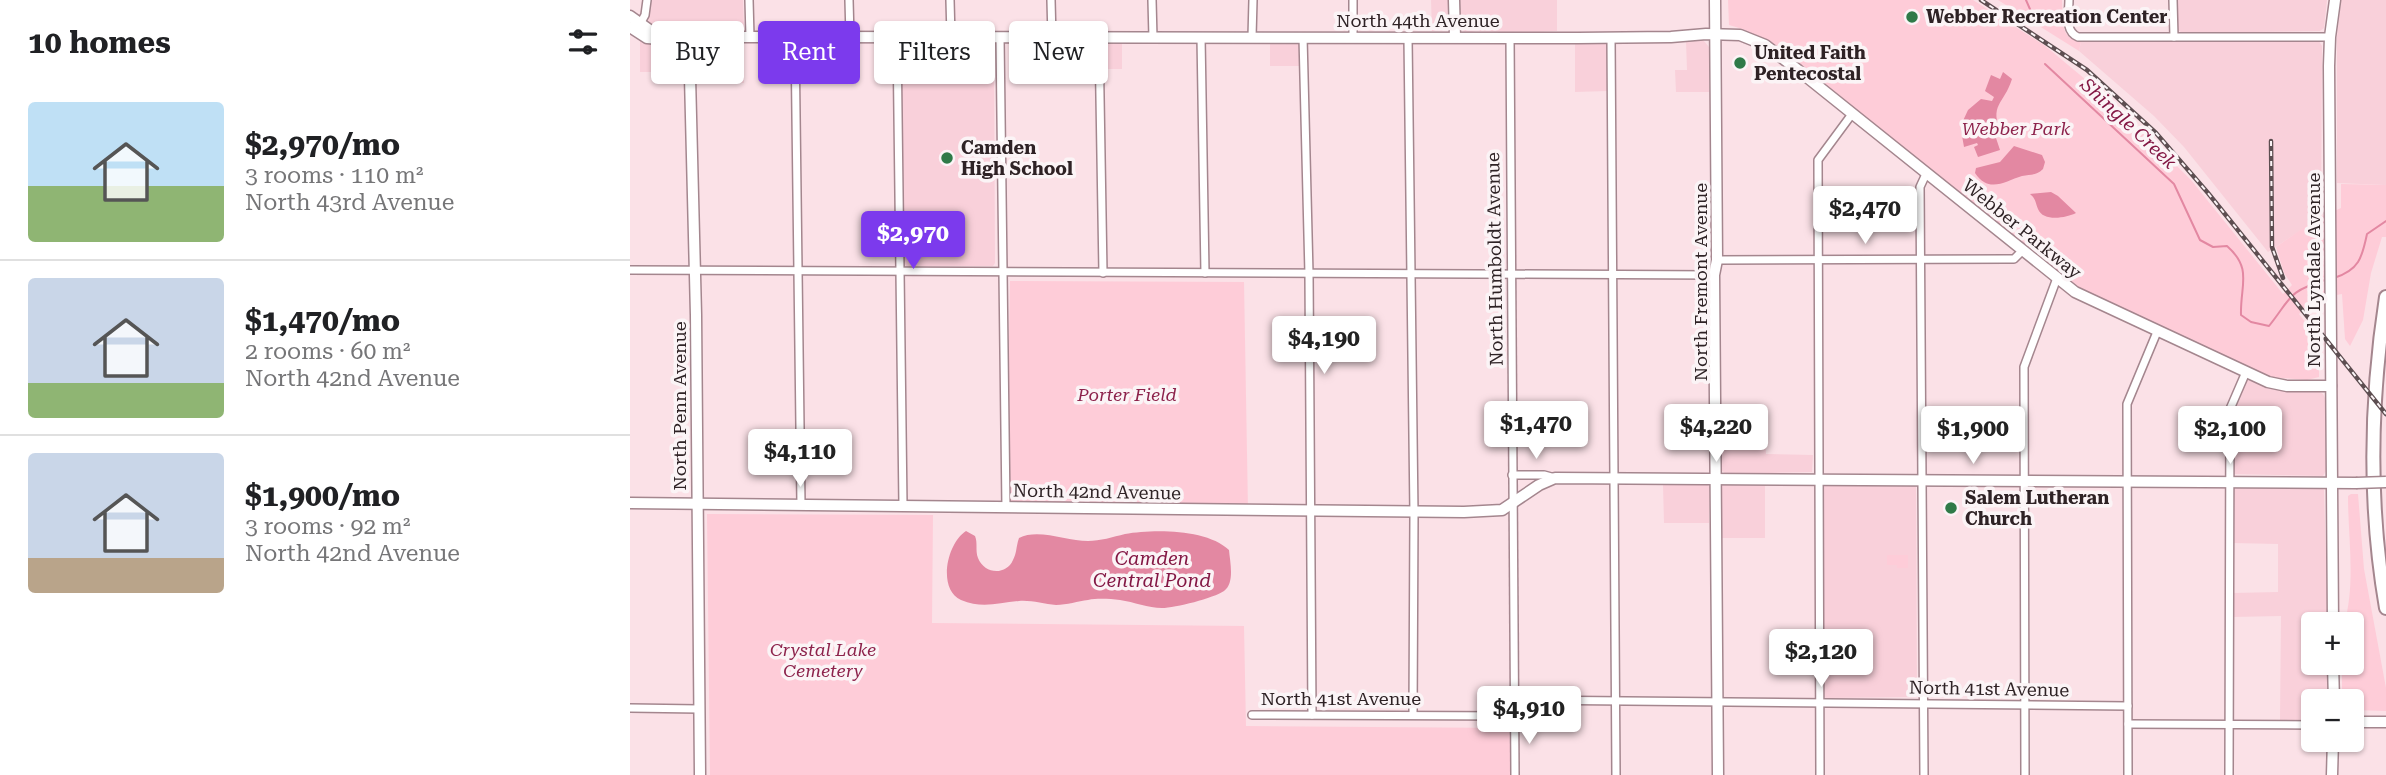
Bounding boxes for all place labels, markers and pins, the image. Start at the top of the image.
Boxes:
place label: Webber Recreation Center [1926,6,2168,27]
marker: Webber Recreation Center [1904,9,1920,25]
place label: United Faith Pentecostal [1754,42,1866,84]
marker: United Faith Pentecostal [1732,55,1748,71]
place label: Camden High School [961,137,1073,179]
marker: Camden High School [939,150,955,166]
pin: $2,470 [1808,187,1922,246]
pin: $2,970 [856,212,970,271]
pin: $4,190 [1267,316,1381,376]
pin: $1,470 [1479,402,1593,461]
pin: $4,220 [1659,405,1773,464]
pin: $1,900 [1916,406,2030,466]
pin: $2,100 [2173,406,2287,466]
pin: $4,110 [743,430,857,489]
place label: Salem Lutheran Church [1965,487,2109,529]
marker: Salem Lutheran Church [1943,500,1959,516]
pin: $2,120 [1764,630,1878,689]
pin: $4,910 [1472,686,1586,746]

